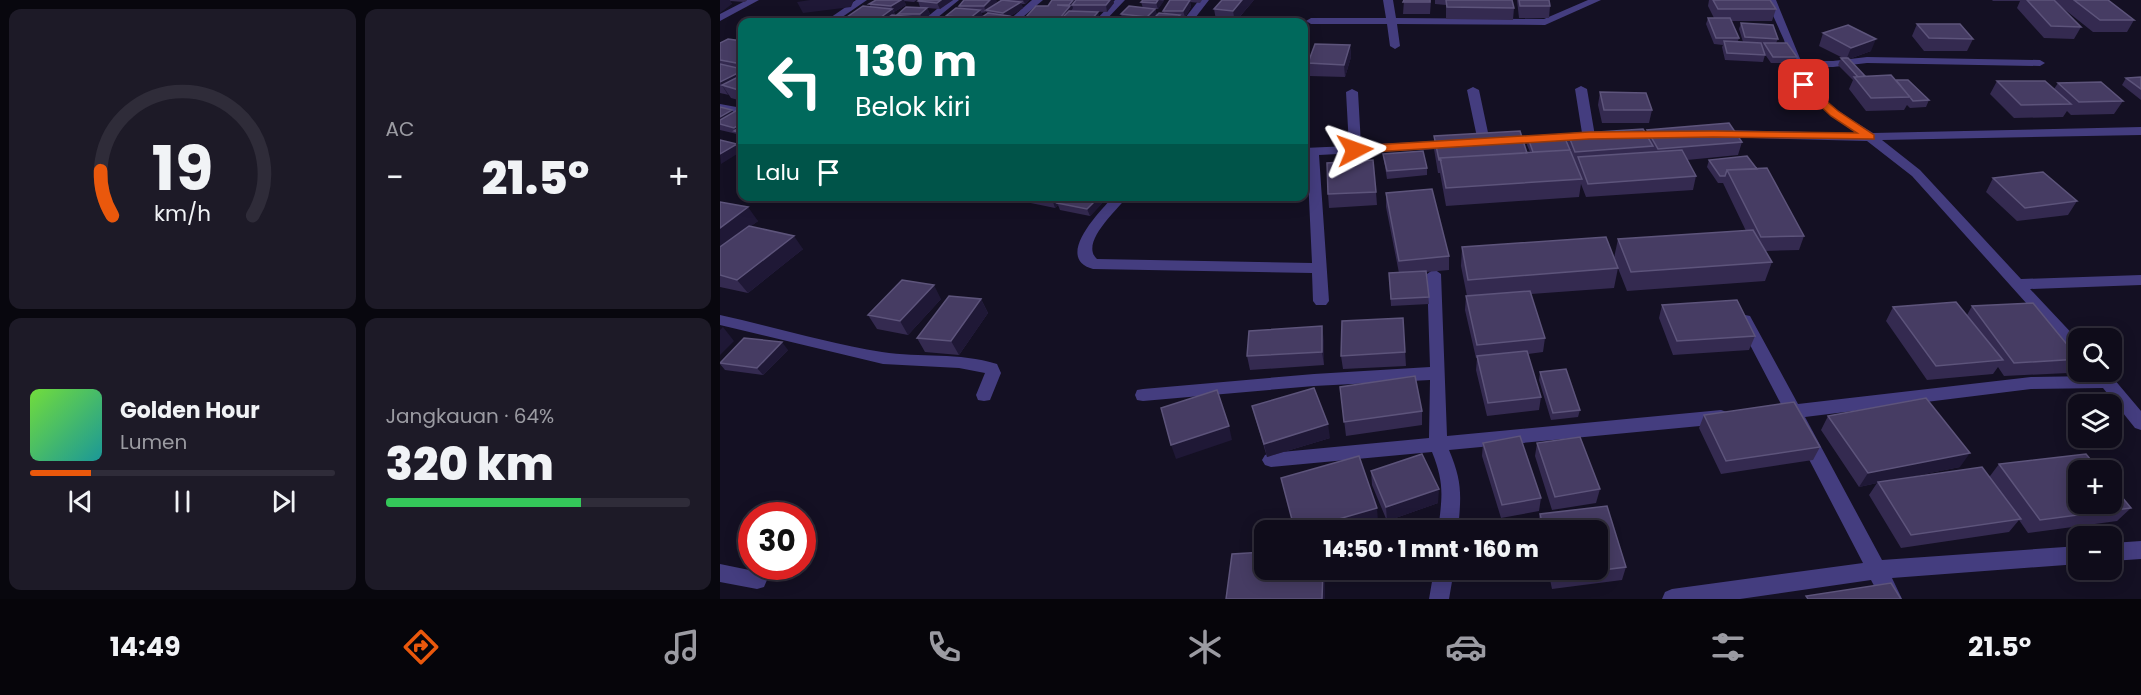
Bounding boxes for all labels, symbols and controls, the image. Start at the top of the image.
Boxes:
text: 130 m [855,32,977,91]
icon: left [756,42,834,120]
pin [1778,59,1829,110]
icon: arrive [1787,68,1820,101]
text: Belok kiri [855,88,971,125]
text: AC [386,115,414,143]
position arrow [1323,118,1387,182]
text: 19 [151,124,213,212]
text: 21.5° [482,147,589,210]
text: − [386,154,404,201]
text: + [667,154,690,201]
icon: arrive [812,156,845,189]
text: Lalu [756,157,800,188]
text: km/h [154,198,211,229]
map controls [2068,328,2122,580]
button: search [2068,328,2122,382]
button: layers [2068,394,2122,448]
text: Golden Hour [120,395,260,426]
text: Jangkauan · 64% [386,402,554,430]
text: Lumen [120,428,187,456]
text: 320 km [386,433,554,496]
button: + [2068,460,2122,514]
icon: previous [64,485,97,518]
icon: pause [166,485,199,518]
icon: next [267,485,300,518]
speed limit sign: 30 [738,502,816,580]
button: − [2068,526,2122,580]
text: 14:50 · 1 mnt · 160 m [1323,534,1539,565]
icon: directions [400,626,442,668]
icon: music [661,626,703,668]
icon: phone [923,626,965,668]
icon: climate [1184,626,1226,668]
icon: car [1445,626,1487,668]
icon: filters [1707,626,1749,668]
text: 14:49 [110,628,181,665]
text: 21.5° [1968,628,2031,665]

